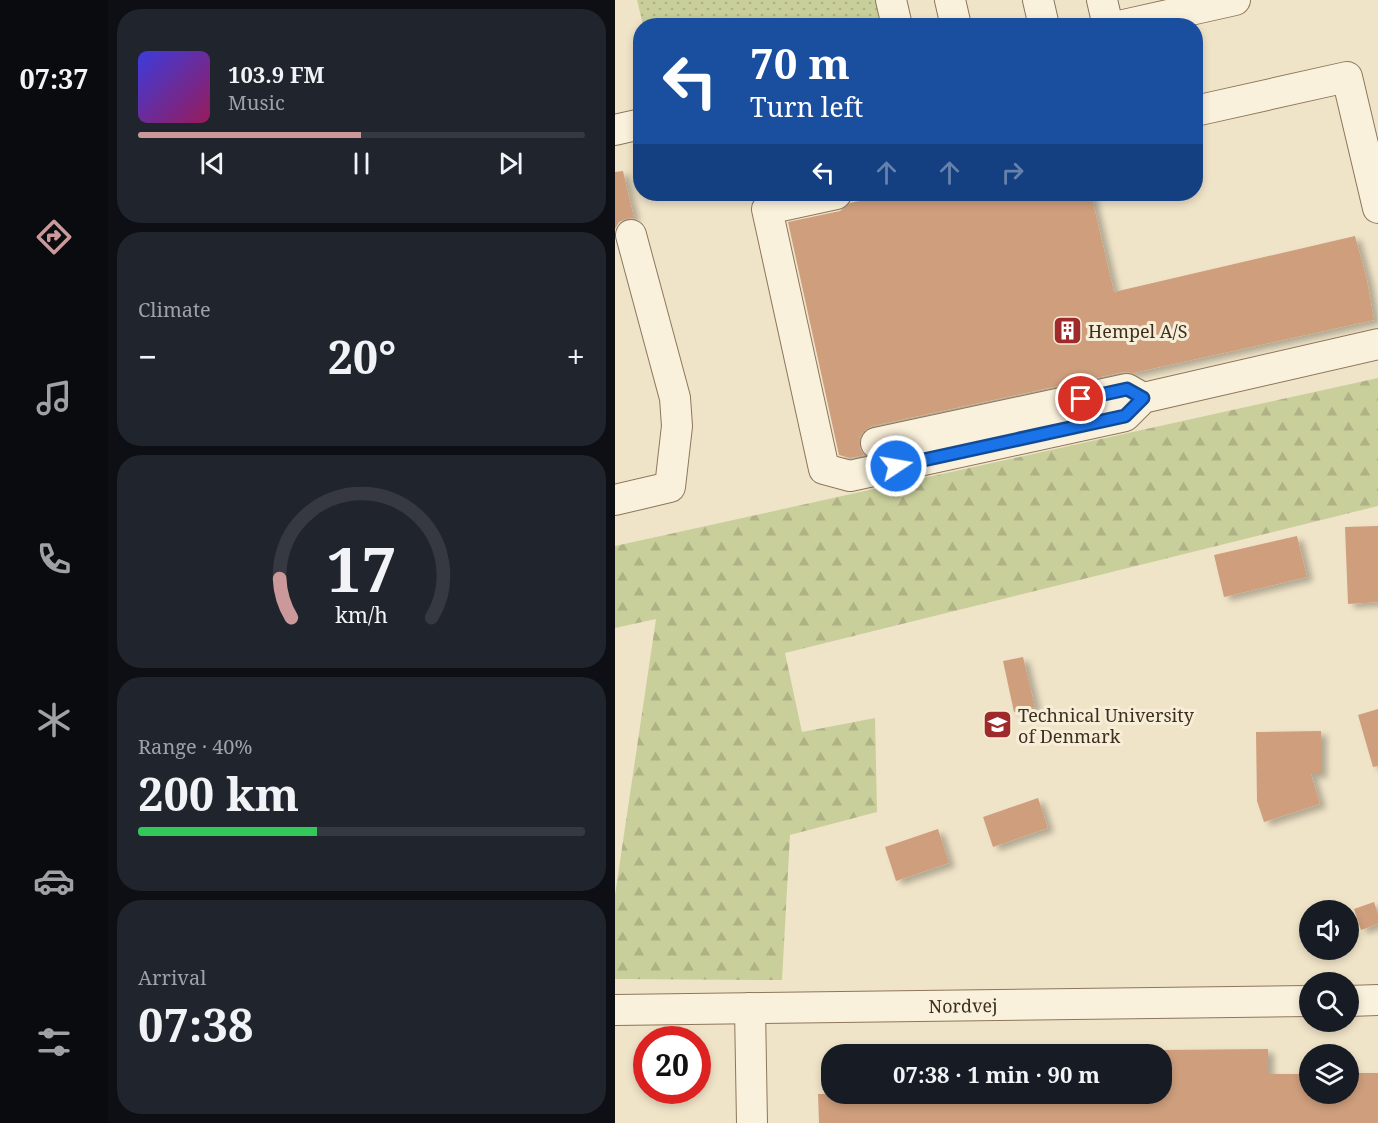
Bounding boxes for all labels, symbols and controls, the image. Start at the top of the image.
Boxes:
text: 70 m [750,34,850,91]
icon: left [651,42,729,120]
text: 103.9 FM [228,59,325,89]
text: 07:37 [19,60,89,97]
text: Turn left [750,88,863,125]
text: Music [228,89,285,116]
icon: previous [196,147,229,180]
icon: pause [345,147,378,180]
icon: next [494,147,527,180]
icon: left [807,156,840,189]
icon: ahead [870,156,903,189]
icon: ahead [933,156,966,189]
icon: right [996,156,1029,189]
icon: directions [33,216,75,258]
text: Climate [138,296,211,323]
building icon: Hempel A/S [1051,315,1083,347]
place label: Hempel A/S [1088,319,1188,343]
text: 20° [327,326,396,387]
text: − [138,334,157,379]
text: + [567,334,585,379]
pin [1055,373,1106,424]
icon: music [33,377,75,419]
icon: arrive [1064,382,1097,415]
position arrow [864,434,928,498]
text: 17 [326,526,397,611]
icon: phone [33,538,75,580]
text: km/h [335,601,388,630]
icon: climate [33,699,75,741]
place label: Technical University of Denmark [1018,703,1195,748]
school or university icon: Technical University of Denmark [981,709,1013,741]
text: Range · 40% [138,733,252,760]
text: 200 km [138,763,299,824]
icon: car [33,860,75,902]
map controls [1299,900,1359,1104]
button: sound [1299,900,1359,960]
text: Arrival [138,964,206,991]
button: search [1299,972,1359,1032]
street label: Nordvej [928,993,998,1018]
text: 07:38 [138,994,253,1055]
icon: filters [33,1021,75,1063]
speed limit sign: 20 [633,1026,711,1104]
button: layers [1299,1044,1359,1104]
text: 07:38 · 1 min · 90 m [893,1059,1100,1089]

